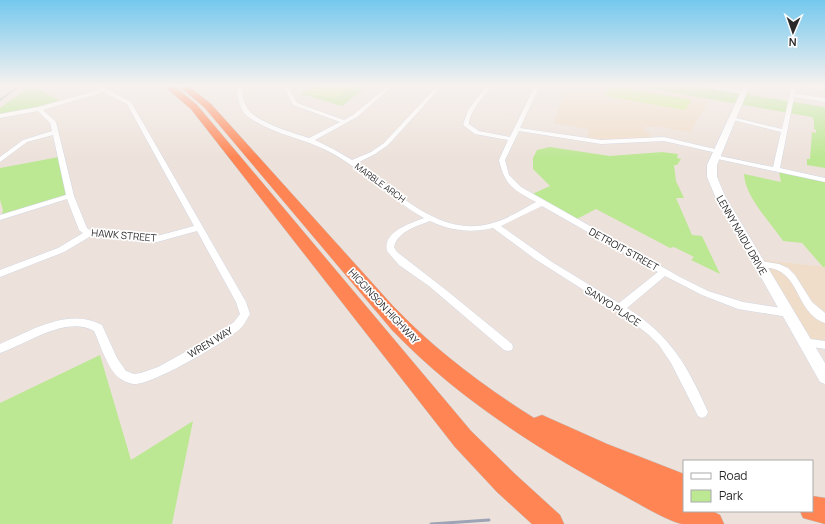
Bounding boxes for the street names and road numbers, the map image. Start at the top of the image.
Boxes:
street label: MARBLE ARCH [352,160,408,205]
street label: LENNY NAIDU DRIVE [713,193,771,278]
street label: DETROIT STREET [587,224,661,274]
street label: HAWK STREET [91,225,157,245]
street label: HIGGINSON HIGHWAY [346,265,423,347]
street label: SANYO PLACE [582,283,644,329]
street label: WREN WAY [185,323,235,361]

